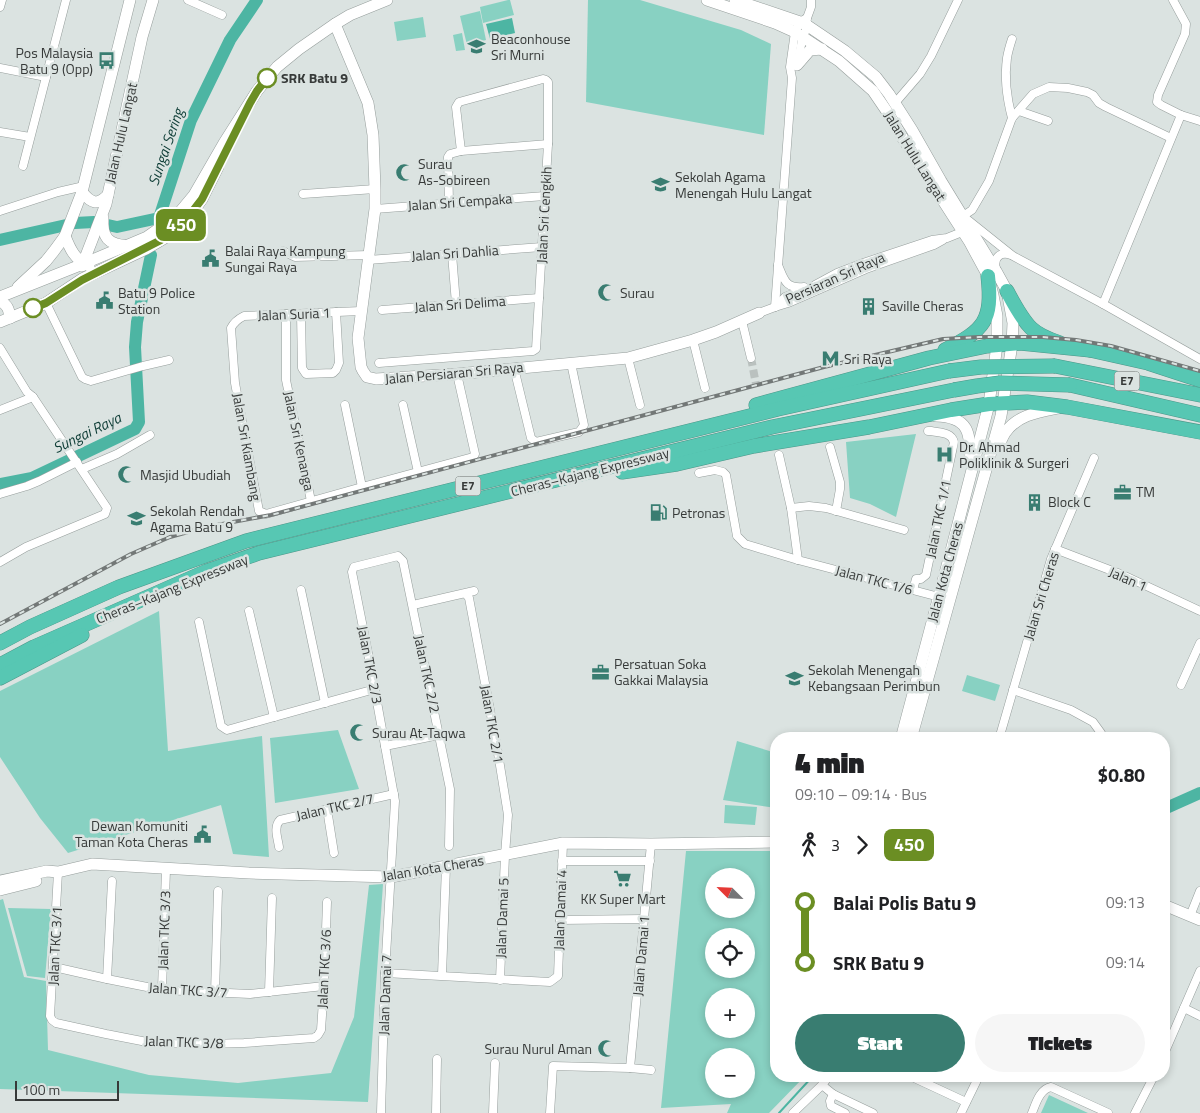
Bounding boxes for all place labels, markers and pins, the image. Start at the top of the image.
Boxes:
place label: Beaconhouse Sri Murni [491,28,571,65]
school or university icon: Beaconhouse Sri Murni [467,37,487,57]
place label: Pos Malaysia Batu 9 (Opp) [16,42,93,79]
bus stop icon: Pos Malaysia Batu 9 (Opp) [97,51,117,71]
place label: SRK Batu 9 [281,67,348,88]
marker: SRK Batu 9 [257,68,277,88]
place label: Surau As-Sobireen [418,153,490,190]
mosque icon: Surau As-Sobireen [394,162,414,182]
place label: Sekolah Agama Menengah Hulu Langat [675,166,812,203]
school or university icon: Sekolah Agama Menengah Hulu Langat [651,175,671,195]
place label: Balai Raya Kampung Sungai Raya [225,240,346,277]
public building icon: Balai Raya Kampung Sungai Raya [201,249,221,269]
place label: Batu 9 Police Station [118,282,195,319]
place label: Surau [620,282,654,303]
mosque icon: Surau [596,283,616,303]
public building icon: Batu 9 Police Station [94,291,114,311]
place label: Saville Cheras [882,295,964,316]
building icon: Saville Cheras [858,296,878,316]
unlabelled marker [23,298,43,318]
place label: Sri Raya [844,348,892,369]
metro station icon: Sri Raya [820,349,840,369]
place label: Dr. Ahmad Poliklinik & Surgeri [959,436,1069,473]
hospital icon: Dr. Ahmad Poliklinik & Surgeri [935,445,955,465]
place label: Masjid Ubudiah [140,464,231,485]
mosque icon: Masjid Ubudiah [116,465,136,485]
place label: TM [1136,481,1155,502]
office icon: TM [1112,482,1132,502]
place label: Block C [1048,491,1091,512]
building icon: Block C [1024,492,1044,512]
place label: Sekolah Rendah Agama Batu 9 [150,500,244,537]
place label: Petronas [672,502,725,523]
fuel station icon: Petronas [648,503,668,523]
school or university icon: Sekolah Rendah Agama Batu 9 [126,509,146,529]
place label: Persatuan Soka Gakkai Malaysia [614,653,708,690]
place label: Sekolah Menengah Kebangsaan Perimbun [808,659,940,696]
office icon: Persatuan Soka Gakkai Malaysia [590,662,610,682]
school or university icon: Sekolah Menengah Kebangsaan Perimbun [784,668,804,688]
place label: Surau At-Taqwa [372,722,465,743]
mosque icon: Surau At-Taqwa [348,723,368,743]
place label: Dewan Komuniti Taman Kota Cheras [75,815,188,852]
public building icon: Dewan Komuniti Taman Kota Cheras [192,824,212,844]
supermarket icon: KK Super Mart [613,869,633,889]
place label: KK Super Mart [581,888,666,909]
place label: Surau Nurul Aman [485,1038,592,1059]
mosque icon: Surau Nurul Aman [596,1039,616,1059]

